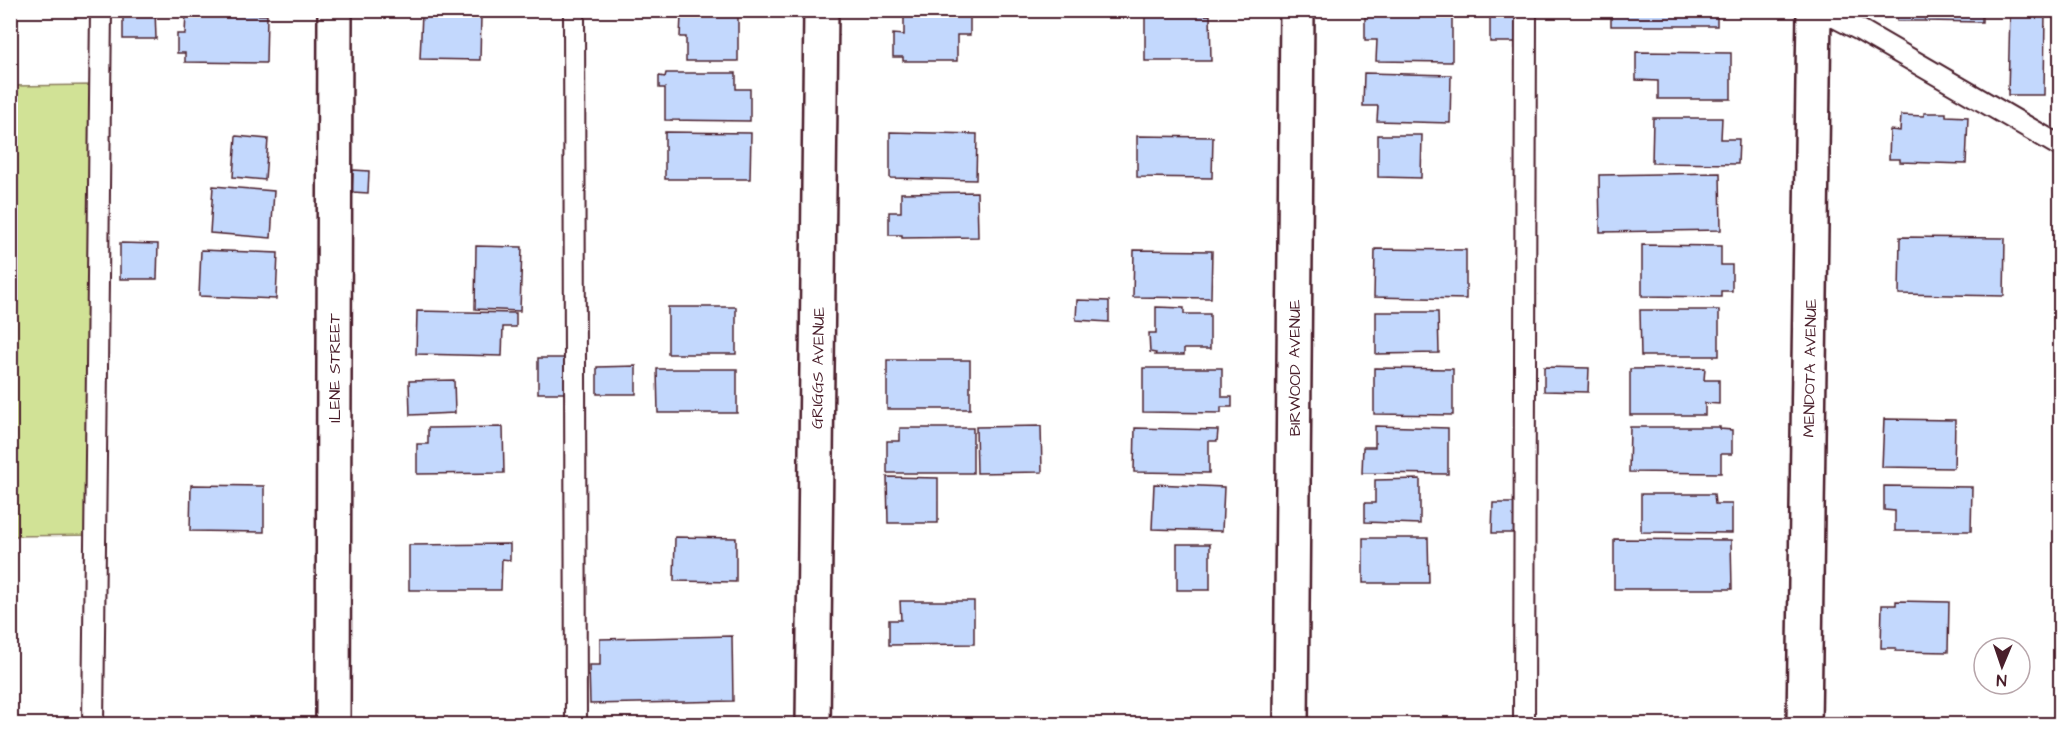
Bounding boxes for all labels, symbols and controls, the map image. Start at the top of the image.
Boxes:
street label: MENDOTA AVENUE [1798,298,1822,438]
street label: BIRWOOD AVENUE [1284,299,1306,436]
street label: GRIGGS AVENUE [806,306,830,429]
street label: ILENE STREET [324,313,346,423]
north arrow [1972,636,2032,696]
text: N [1996,669,2007,691]

